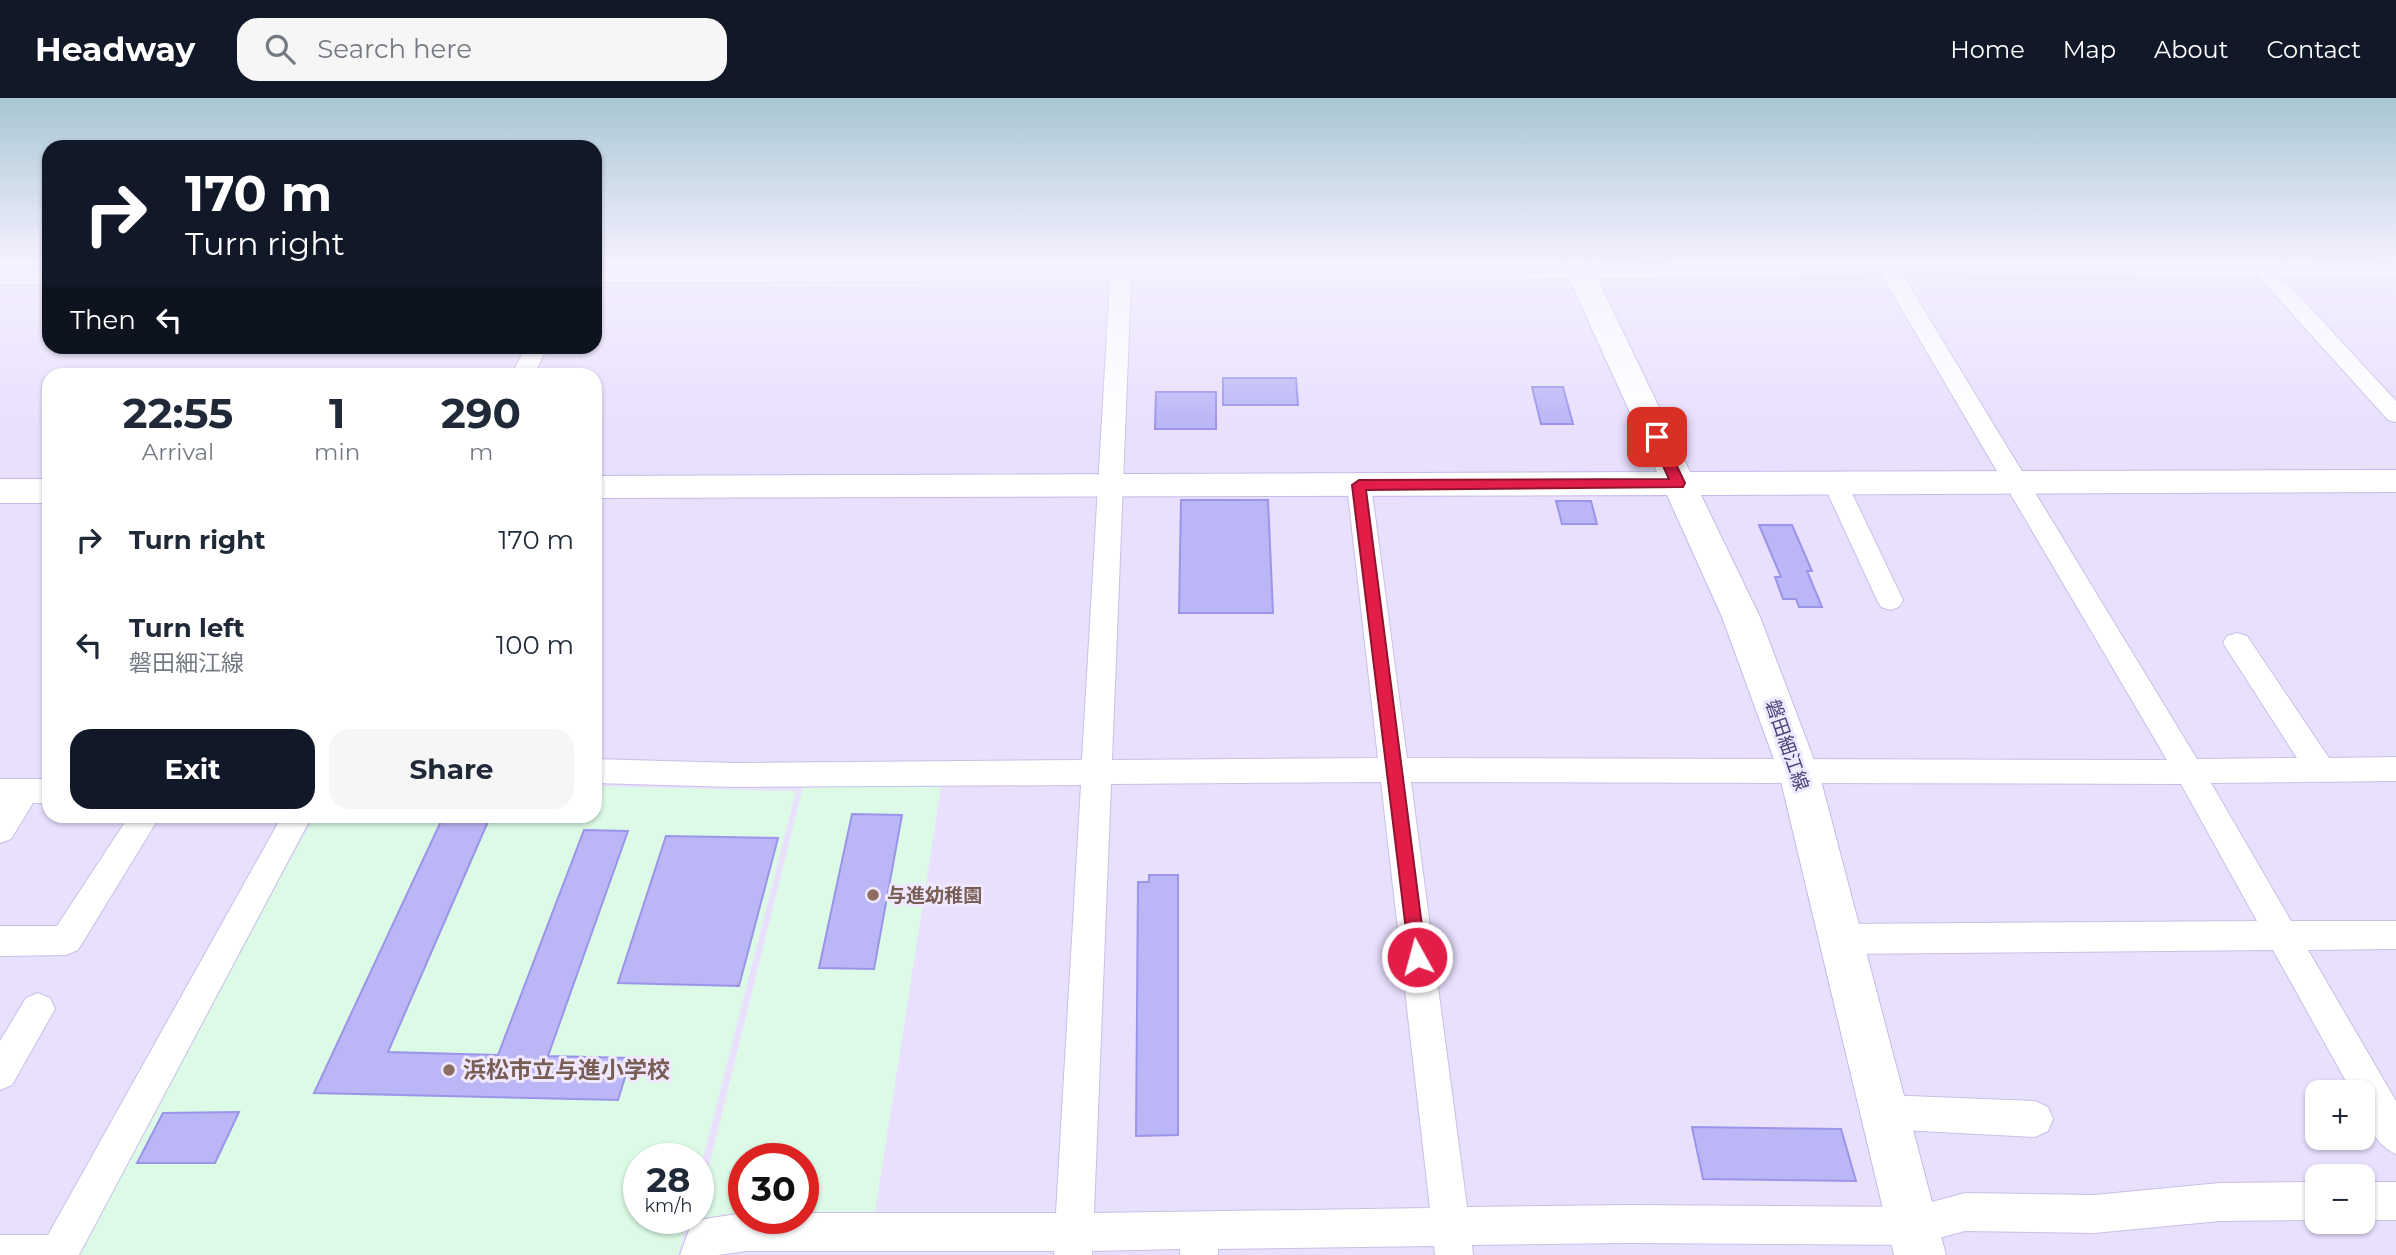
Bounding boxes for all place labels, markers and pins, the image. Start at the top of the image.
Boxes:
pin [1627,407,1687,467]
place label: 与進幼稚園 [887,884,982,907]
marker: 与進幼稚園 [865,887,881,903]
place label: 浜松市立与進小学校 [463,1056,670,1084]
marker: 浜松市立与進小学校 [441,1062,457,1078]

